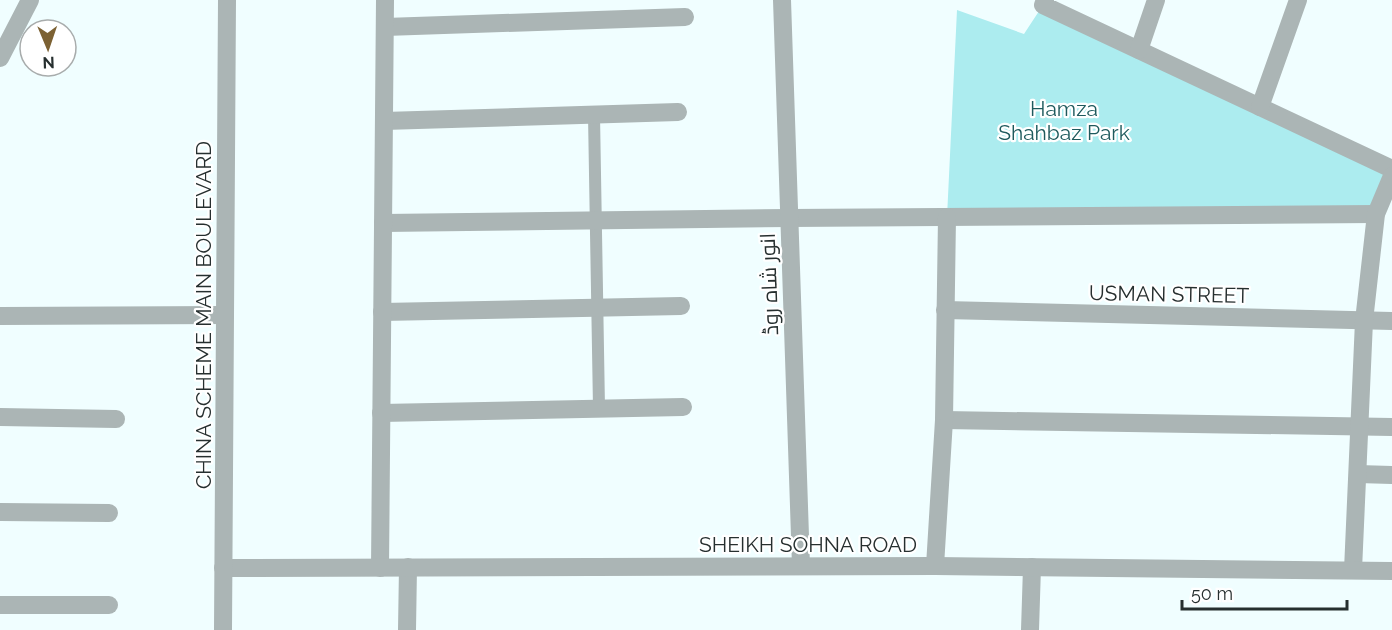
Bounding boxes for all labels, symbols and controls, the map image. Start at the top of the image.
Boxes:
north arrow [18,18,78,78]
text: N [42,53,55,72]
park label: Hamza Shahbaz Park [998,96,1130,145]
street label: CHINA SCHEME MAIN BOULEVARD [191,141,216,489]
street label: انور شاہ روڈ [755,232,783,336]
street label: USMAN STREET [1089,280,1250,308]
street label: SHEIKH SOHNA ROAD [699,532,917,557]
scale bar [1182,573,1347,611]
text: 50 m [1191,583,1233,604]

